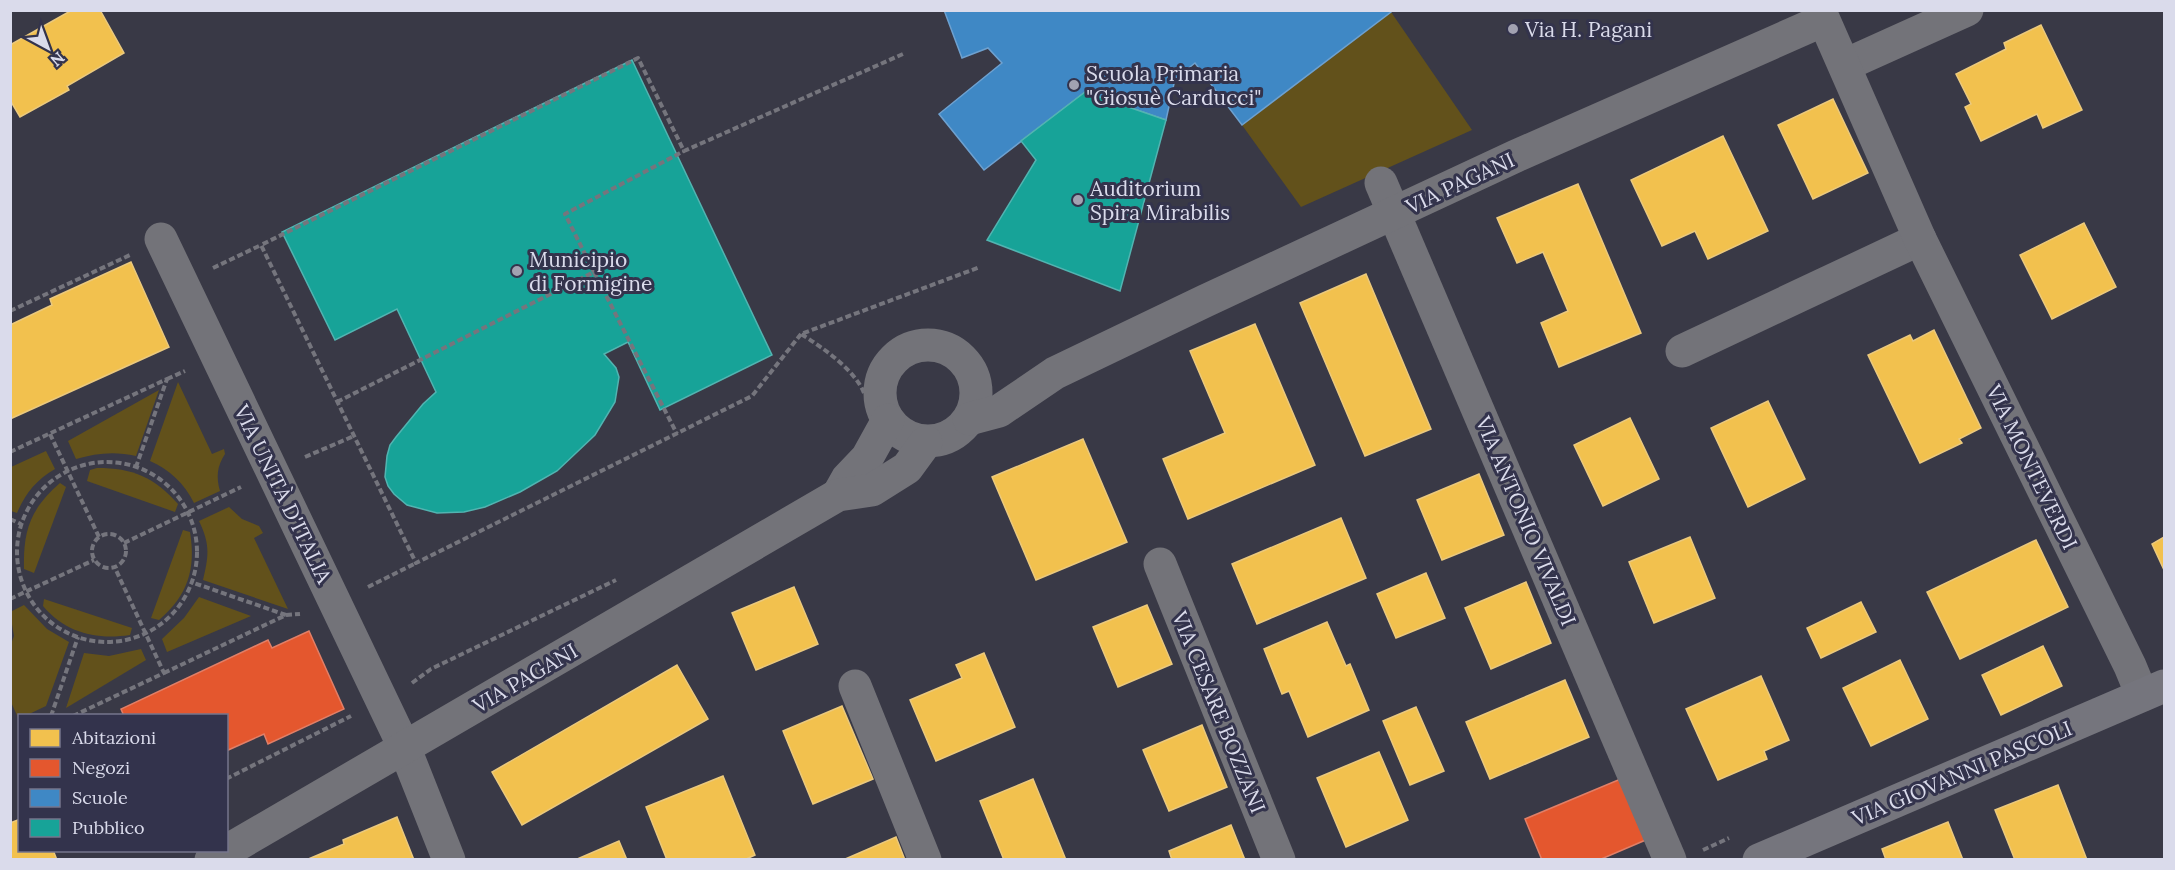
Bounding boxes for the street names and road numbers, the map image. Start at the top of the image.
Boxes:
street label: VIA PAGANI [1401,146,1519,220]
street label: VIA MONTEVERDI [1980,379,2084,554]
street label: VIA UNITÀ D'ITALIA [228,399,338,588]
street label: VIA ANTONIO VIVALDI [1469,411,1582,630]
street label: VIA CESARE BOZZANI [1166,606,1272,817]
street label: VIA PAGANI [467,637,582,719]
street label: VIA GIOVANNI PASCOLI [1847,714,2076,832]

